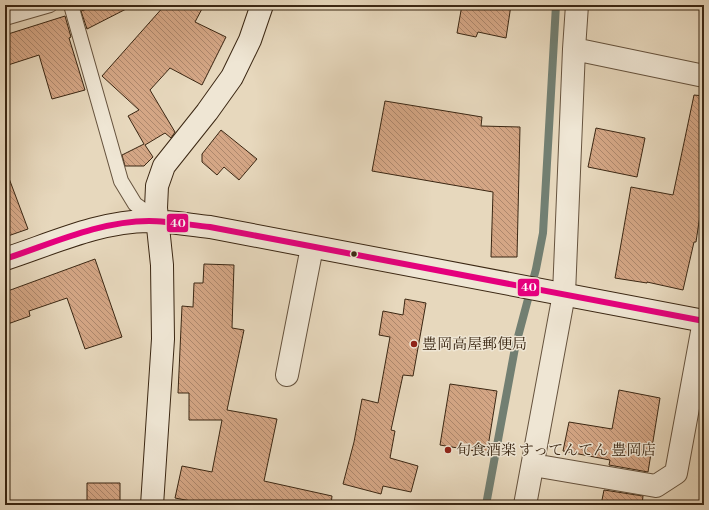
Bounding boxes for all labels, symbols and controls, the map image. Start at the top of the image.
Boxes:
line badge: 40 [166,213,189,233]
text: 40 [170,217,186,231]
unlabelled marker [349,249,359,259]
line badge: 40 [517,278,540,297]
text: 40 [521,281,537,295]
place label: 豊岡高屋郵便局 [422,335,527,354]
marker: 豊岡高屋郵便局 [409,339,419,349]
place label: 旬食酒楽 すってんてん 豊岡店 [456,441,656,460]
marker: 旬食酒楽 すってんてん 豊岡店 [443,445,453,455]

